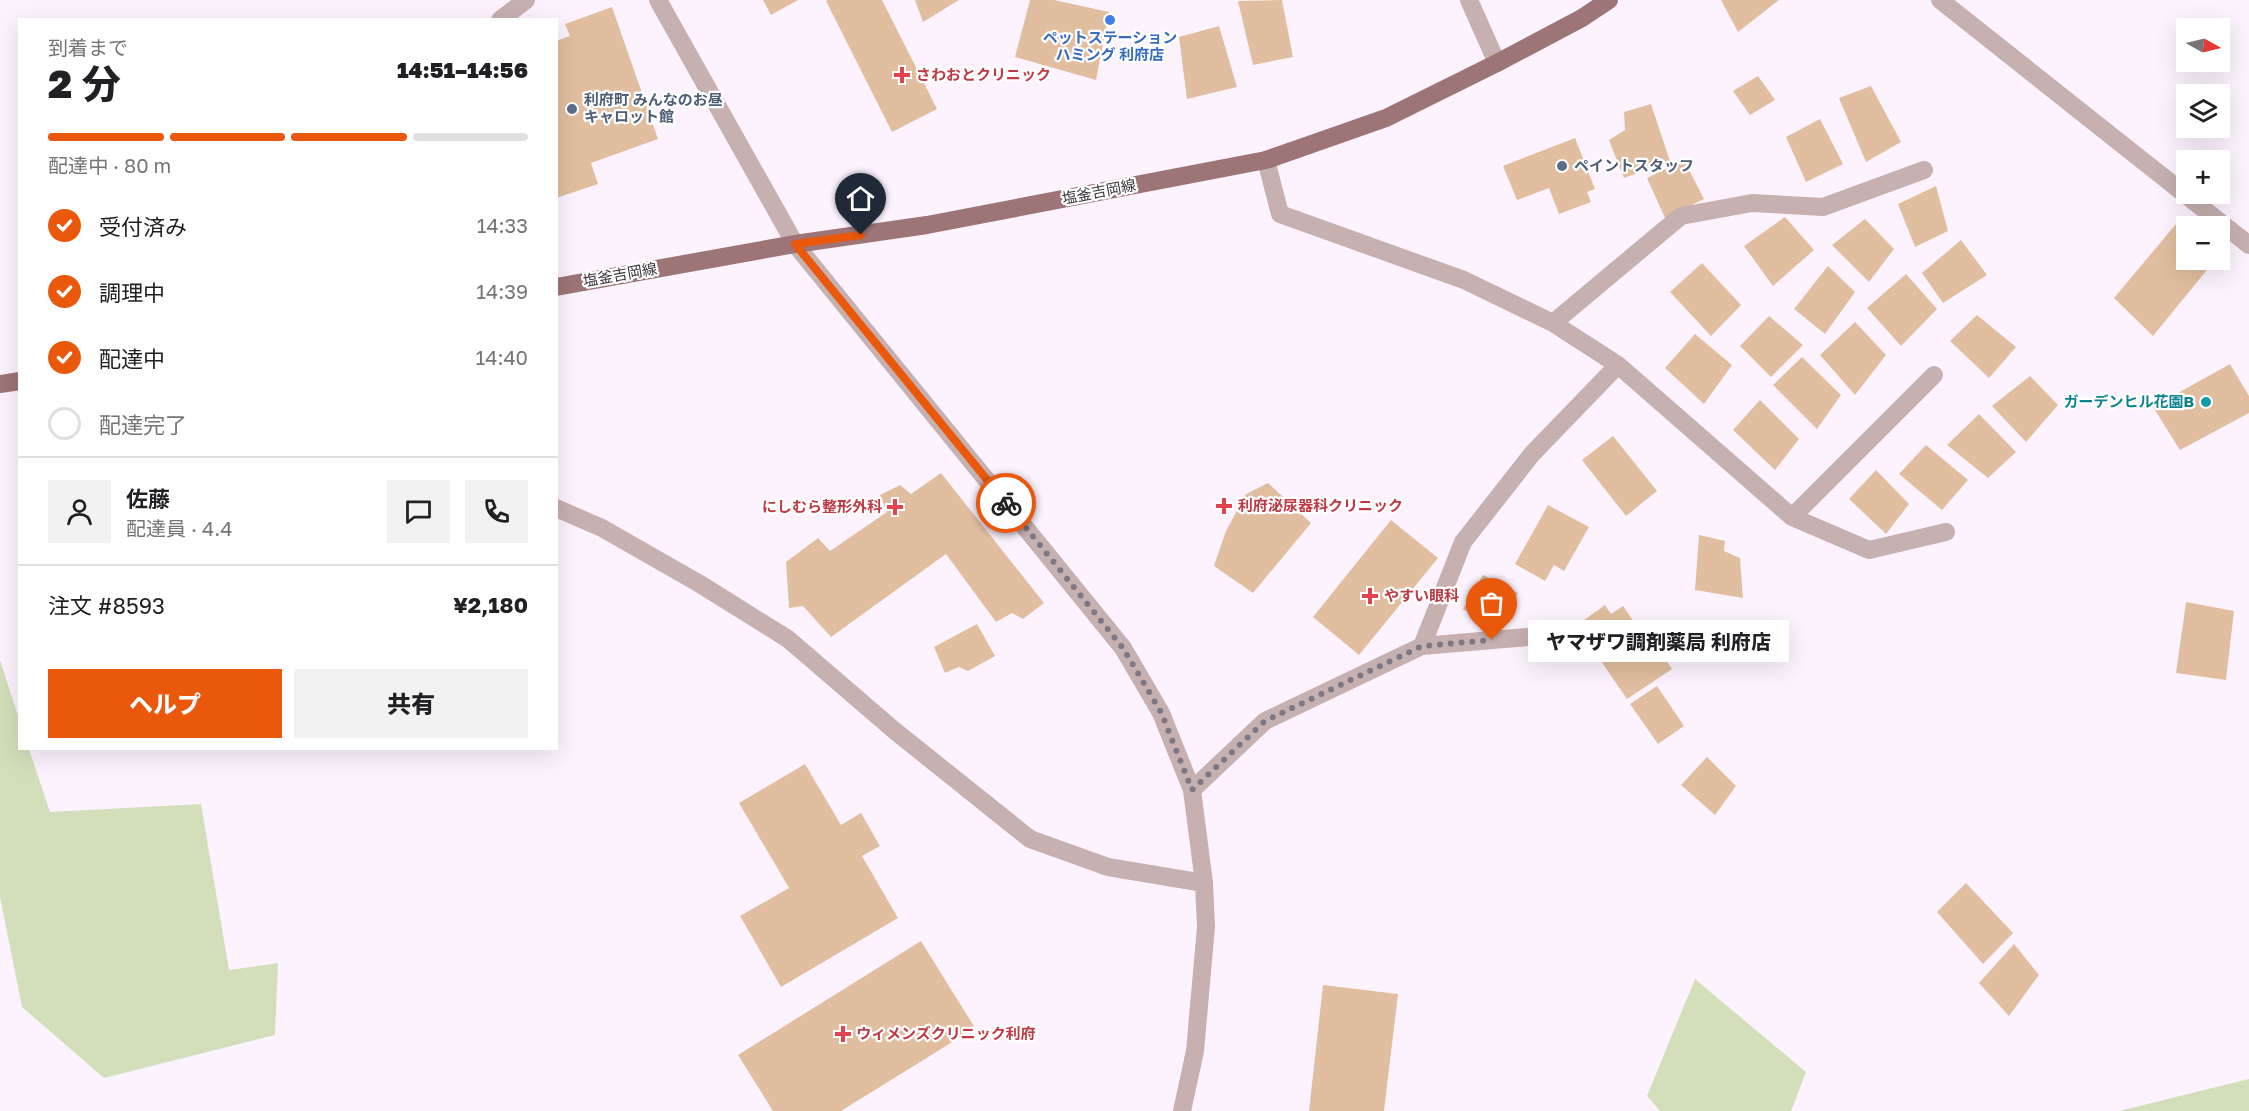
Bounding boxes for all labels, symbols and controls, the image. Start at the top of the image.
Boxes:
marker: ペットステーション ハミング 利府店 [1103,13,1117,27]
north arrow [2176,18,2230,72]
map controls [2176,18,2230,270]
place label: ペットステーション ハミング 利府店 [1043,28,1177,63]
text: 到着まで [48,35,128,59]
text: 14:51–14:56 [397,56,528,83]
text: 2 分 [48,60,121,107]
place label: さわおとクリニック [916,65,1051,83]
marker: さわおとクリニック [893,66,911,84]
button: layers [2176,84,2230,138]
place label: 利府町 みんなのお昼 キャロット館 [584,90,723,125]
marker: 利府町 みんなのお昼 キャロット館 [565,102,579,116]
button: + [2176,150,2230,204]
text: 配達中 · 80 m [48,153,171,177]
place label: ペイントスタッフ [1574,156,1694,174]
marker: ペイントスタッフ [1555,159,1569,173]
pin [835,173,886,235]
street label: 塩釜吉岡線 [1060,175,1137,207]
icon: home [844,182,877,215]
icon: check [48,209,81,242]
text: 受付済み [99,213,187,240]
text: 14:33 [477,213,528,237]
button: − [2176,216,2230,270]
street label: 塩釜吉岡線 [581,259,658,289]
icon: check [48,275,81,308]
text: 調理中 [99,279,165,306]
text: 14:39 [476,279,528,303]
icon: check [48,341,81,374]
text: 配達中 [99,345,165,372]
text: 14:40 [476,345,528,369]
place label: ガーデンヒル花園B [2063,392,2194,410]
marker: ガーデンヒル花園B [2199,395,2213,409]
text: 配達完了 [99,411,187,438]
courier [976,473,1036,533]
button: person [48,480,111,543]
button: chat [387,480,450,543]
button: phone [465,480,528,543]
text: 佐藤 [126,485,170,512]
icon: bike [990,487,1023,520]
place label: 利府泌尿器科クリニック [1238,496,1403,514]
place label: にしむら整形外科 [762,497,882,515]
marker: 利府泌尿器科クリニック [1215,497,1233,515]
marker: にしむら整形外科 [886,498,904,516]
text: 配達員 · 4.4 [126,516,232,540]
pin [1466,578,1517,640]
place label: やすい眼科 [1384,586,1459,604]
marker: やすい眼科 [1361,587,1379,605]
icon: bag [1475,587,1508,620]
text: ¥2,180 [453,591,528,618]
text: 注文 #8593 [48,592,165,619]
callout: ヤマザワ調剤薬局 利府店 [1528,619,1789,661]
text: ヤマザワ調剤薬局 利府店 [1546,629,1771,653]
button: ヘルプ [48,669,282,738]
button: 共有 [294,669,528,738]
place label: ウィメンズクリニック利府 [856,1024,1036,1042]
marker: ウィメンズクリニック利府 [834,1025,852,1043]

